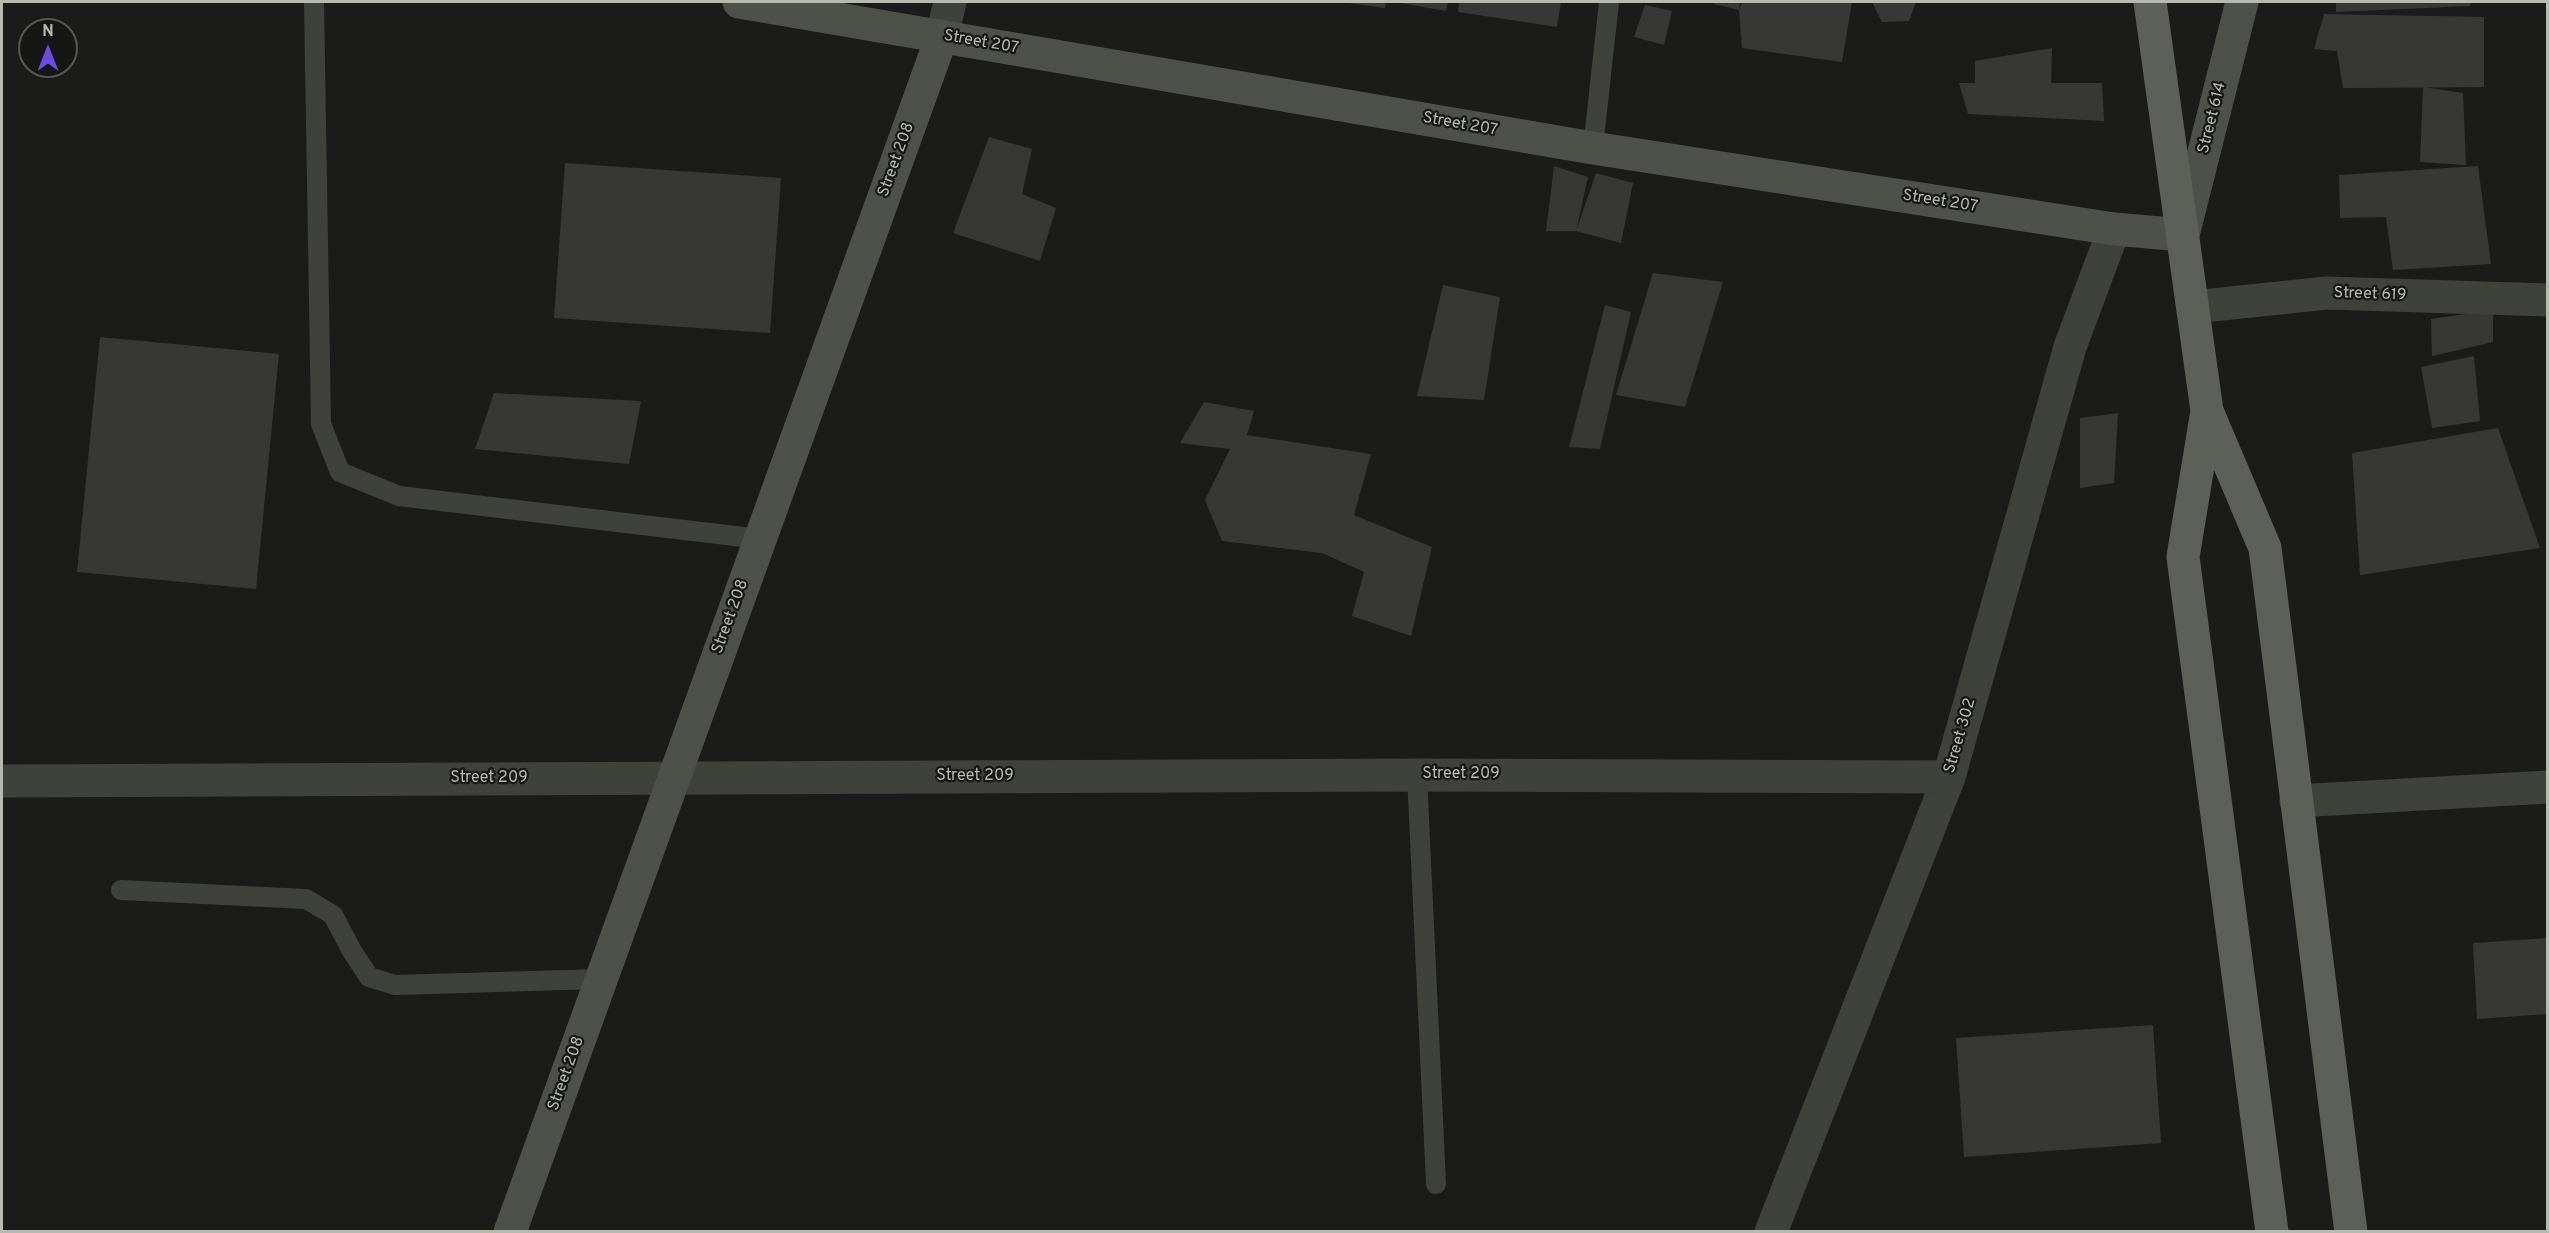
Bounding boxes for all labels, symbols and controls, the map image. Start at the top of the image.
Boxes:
north arrow [18,18,78,78]
text: N [42,22,54,42]
street label: Street 207 [942,27,1020,59]
street label: Street 614 [2195,80,2231,156]
street label: Street 207 [1421,109,1499,141]
street label: Street 208 [875,120,919,200]
street label: Street 207 [1901,187,1979,217]
street label: Street 619 [2333,284,2407,306]
street label: Street 208 [709,577,753,657]
street label: Street 302 [1941,696,1981,776]
street label: Street 209 [1422,765,1500,785]
street label: Street 209 [936,767,1014,787]
street label: Street 209 [450,769,528,789]
street label: Street 208 [545,1034,589,1114]

